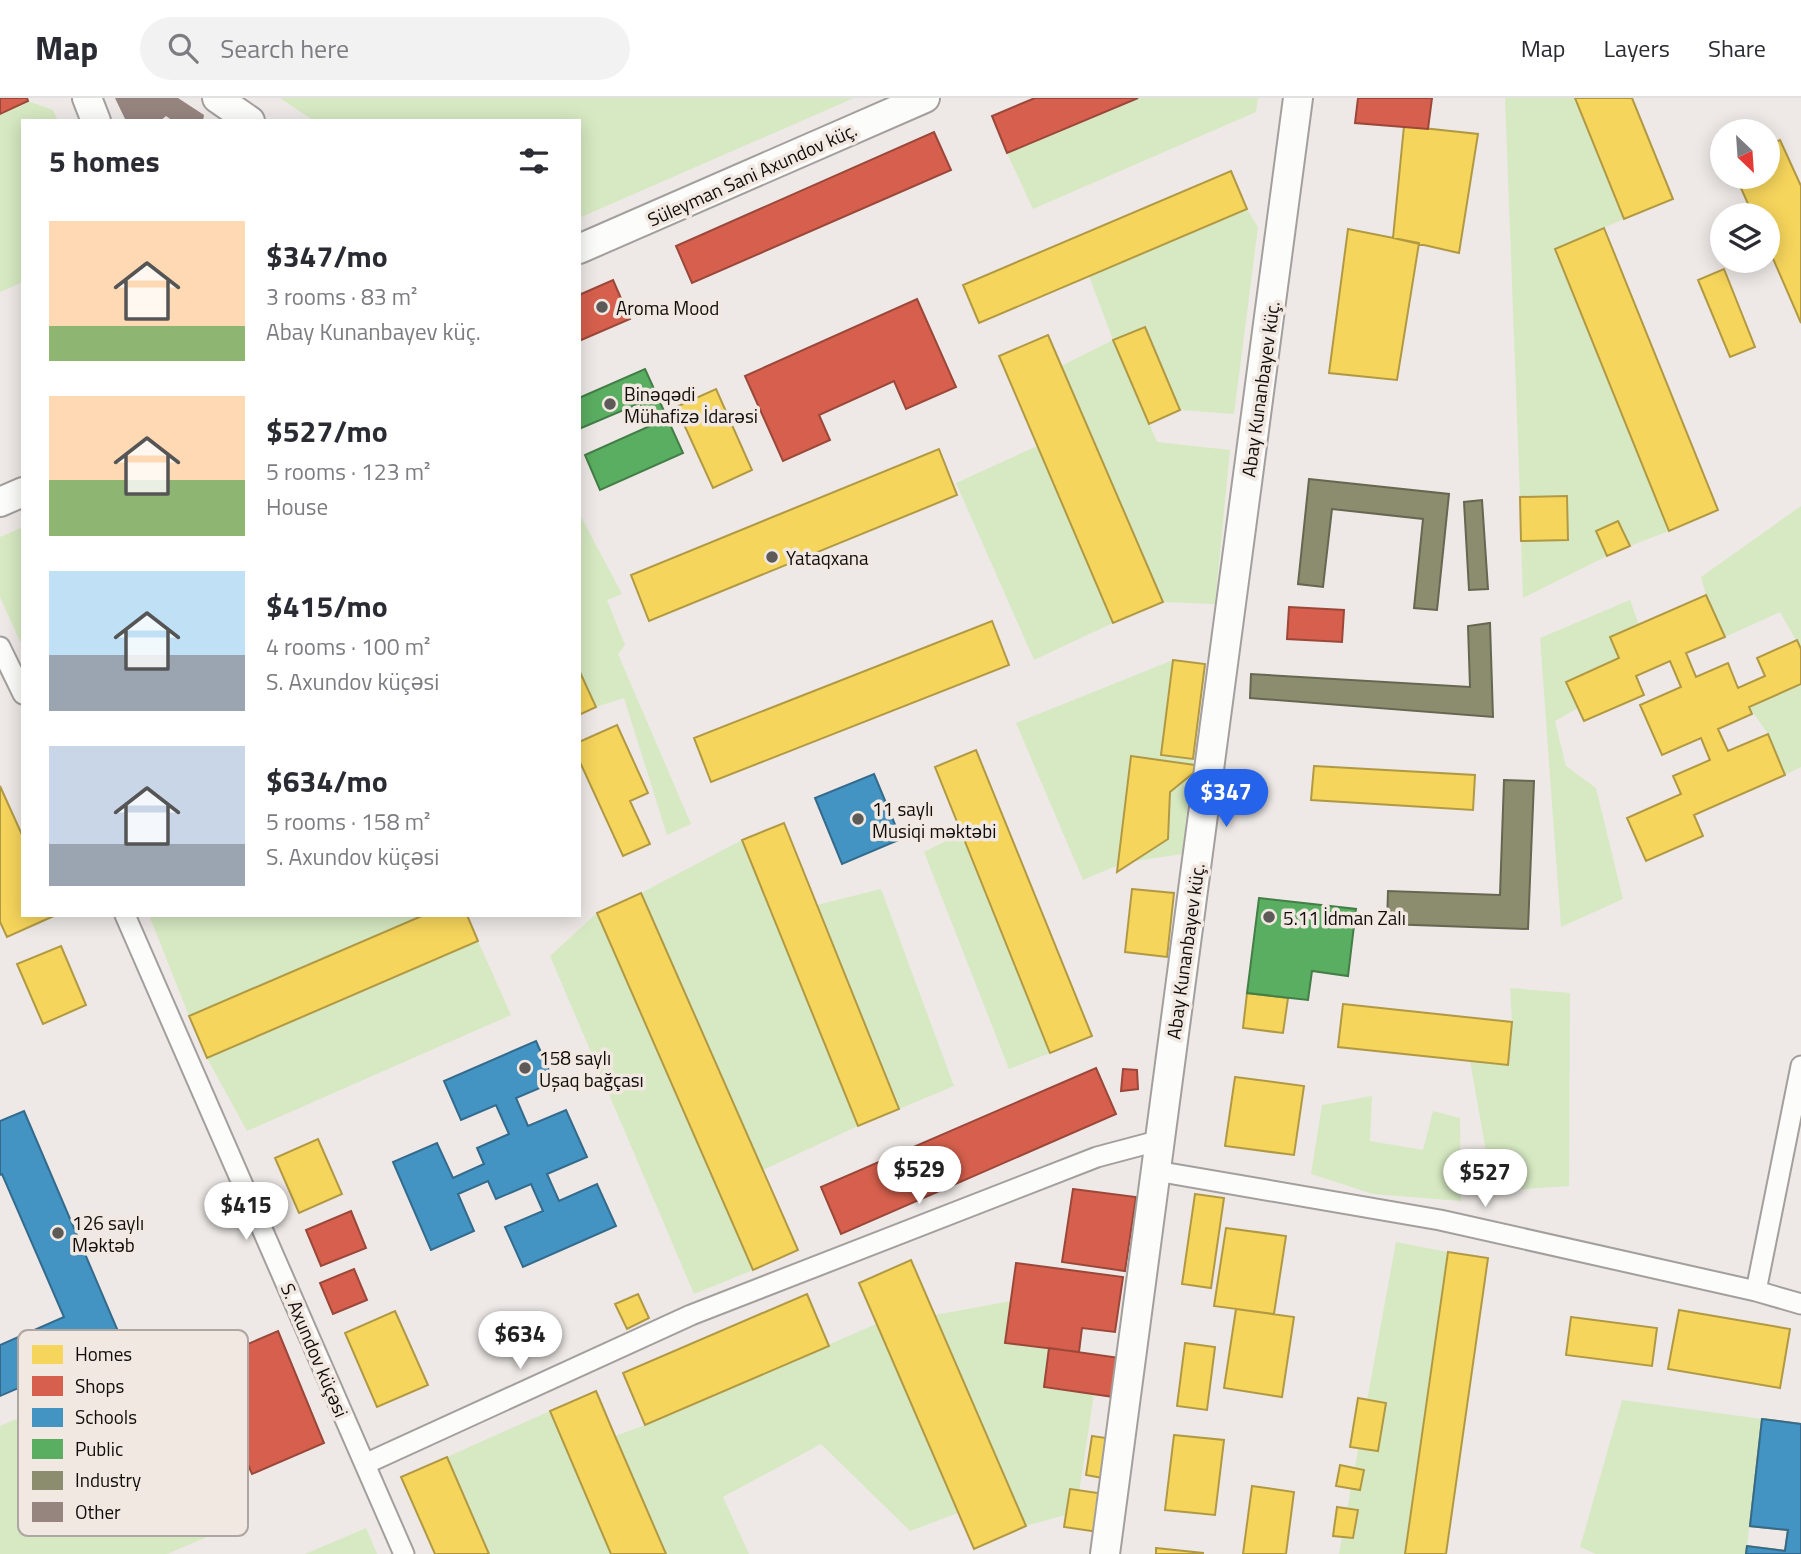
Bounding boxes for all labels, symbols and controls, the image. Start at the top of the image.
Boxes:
search box [140,17,630,80]
text: Map [35,23,98,73]
icon: search [164,29,202,67]
text: Search here [220,29,349,68]
text: Map [1521,30,1566,66]
text: Layers [1604,30,1670,66]
text: Share [1708,30,1766,66]
street label: Süleyman Sani Axundov küç. [643,115,861,233]
north arrow [1710,119,1780,189]
map controls [1710,119,1780,273]
text: 5 homes [49,138,160,184]
icon: filters [515,142,553,180]
button: layers [1710,203,1780,273]
text: $347/mo [266,233,388,279]
icon: home [105,249,189,333]
text: 3 rooms · 83 m² [266,279,417,314]
place label: Aroma Mood [616,293,719,322]
marker: Aroma Mood [594,299,610,315]
street label: Abay Kunanbayev küç. [1233,299,1287,479]
text: Abay Kunanbayev küç. [266,314,481,349]
place label: Binəqədi Mühafizə İdarəsi [624,379,758,430]
marker: Binəqədi Mühafizə İdarəsi [602,396,618,412]
text: $527/mo [266,408,388,454]
icon: home [105,424,189,508]
text: 5 rooms · 123 m² [266,454,430,489]
text: House [266,489,328,524]
place label: Yataqxana [786,543,869,572]
marker: Yataqxana [764,549,780,565]
text: $415/mo [266,583,388,629]
icon: home [105,599,189,683]
text: 4 rooms · 100 m² [266,629,430,664]
text: S. Axundov küçəsi [266,664,439,699]
text: $634/mo [266,758,388,804]
pin: $347 [1185,770,1267,829]
icon: home [105,774,189,858]
text: $347 [1200,774,1252,809]
place label: 11 saylı Musiqi məktəbi [872,794,996,845]
text: 5 rooms · 158 m² [266,804,430,839]
marker: 11 saylı Musiqi məktəbi [850,811,866,827]
text: S. Axundov küçəsi [266,839,439,874]
street label: Abay Kunanbayev küç. [1158,861,1212,1041]
place label: 5.11 İdman Zalı [1283,903,1406,932]
marker: 5.11 İdman Zalı [1261,909,1277,925]
place label: 158 saylı Uşaq bağçası [539,1043,644,1094]
marker: 158 saylı Uşaq bağçası [517,1060,533,1076]
pin: $529 [878,1146,960,1206]
pin: $527 [1444,1150,1526,1209]
text: $529 [893,1151,945,1186]
text: $527 [1459,1154,1511,1189]
pin: $415 [205,1182,287,1242]
text: $415 [220,1187,272,1222]
place label: 126 saylı Məktəb [72,1208,144,1259]
marker: 126 saylı Məktəb [50,1225,66,1241]
street label: S. Axundov küçəsi [274,1278,356,1422]
pin: $634 [479,1312,561,1371]
text: $634 [494,1316,546,1351]
legend [18,1330,248,1536]
text: Homes [75,1339,132,1368]
text: Shops [75,1371,125,1400]
text: Schools [75,1402,137,1431]
text: Public [75,1434,123,1463]
text: Industry [75,1465,141,1494]
text: Other [75,1497,121,1526]

